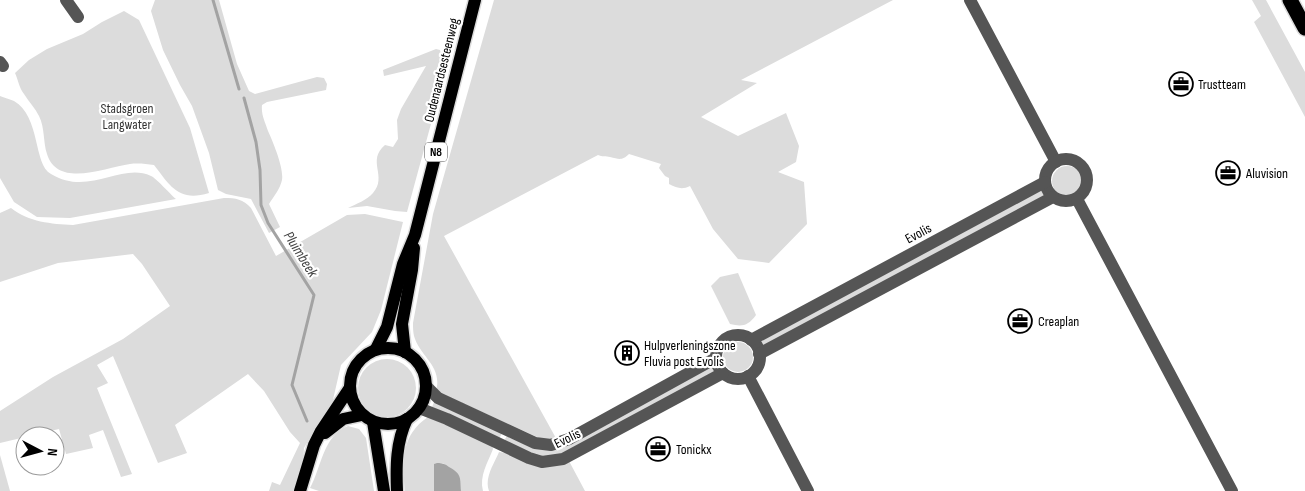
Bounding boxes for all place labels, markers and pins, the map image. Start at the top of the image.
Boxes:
office icon: Trustteam [1168,71,1194,97]
place label: Trustteam [1198,76,1246,93]
office icon: Aluvision [1215,160,1241,186]
place label: Aluvision [1245,165,1288,182]
office icon: Creaplan [1007,308,1033,334]
place label: Creaplan [1038,313,1079,330]
place label: Hulpverleningszone Fluvia post Evolis [644,337,736,370]
building icon: Hulpverleningszone Fluvia post Evolis [614,340,640,366]
office icon: Tonickx [645,436,671,462]
place label: Tonickx [676,441,712,458]

